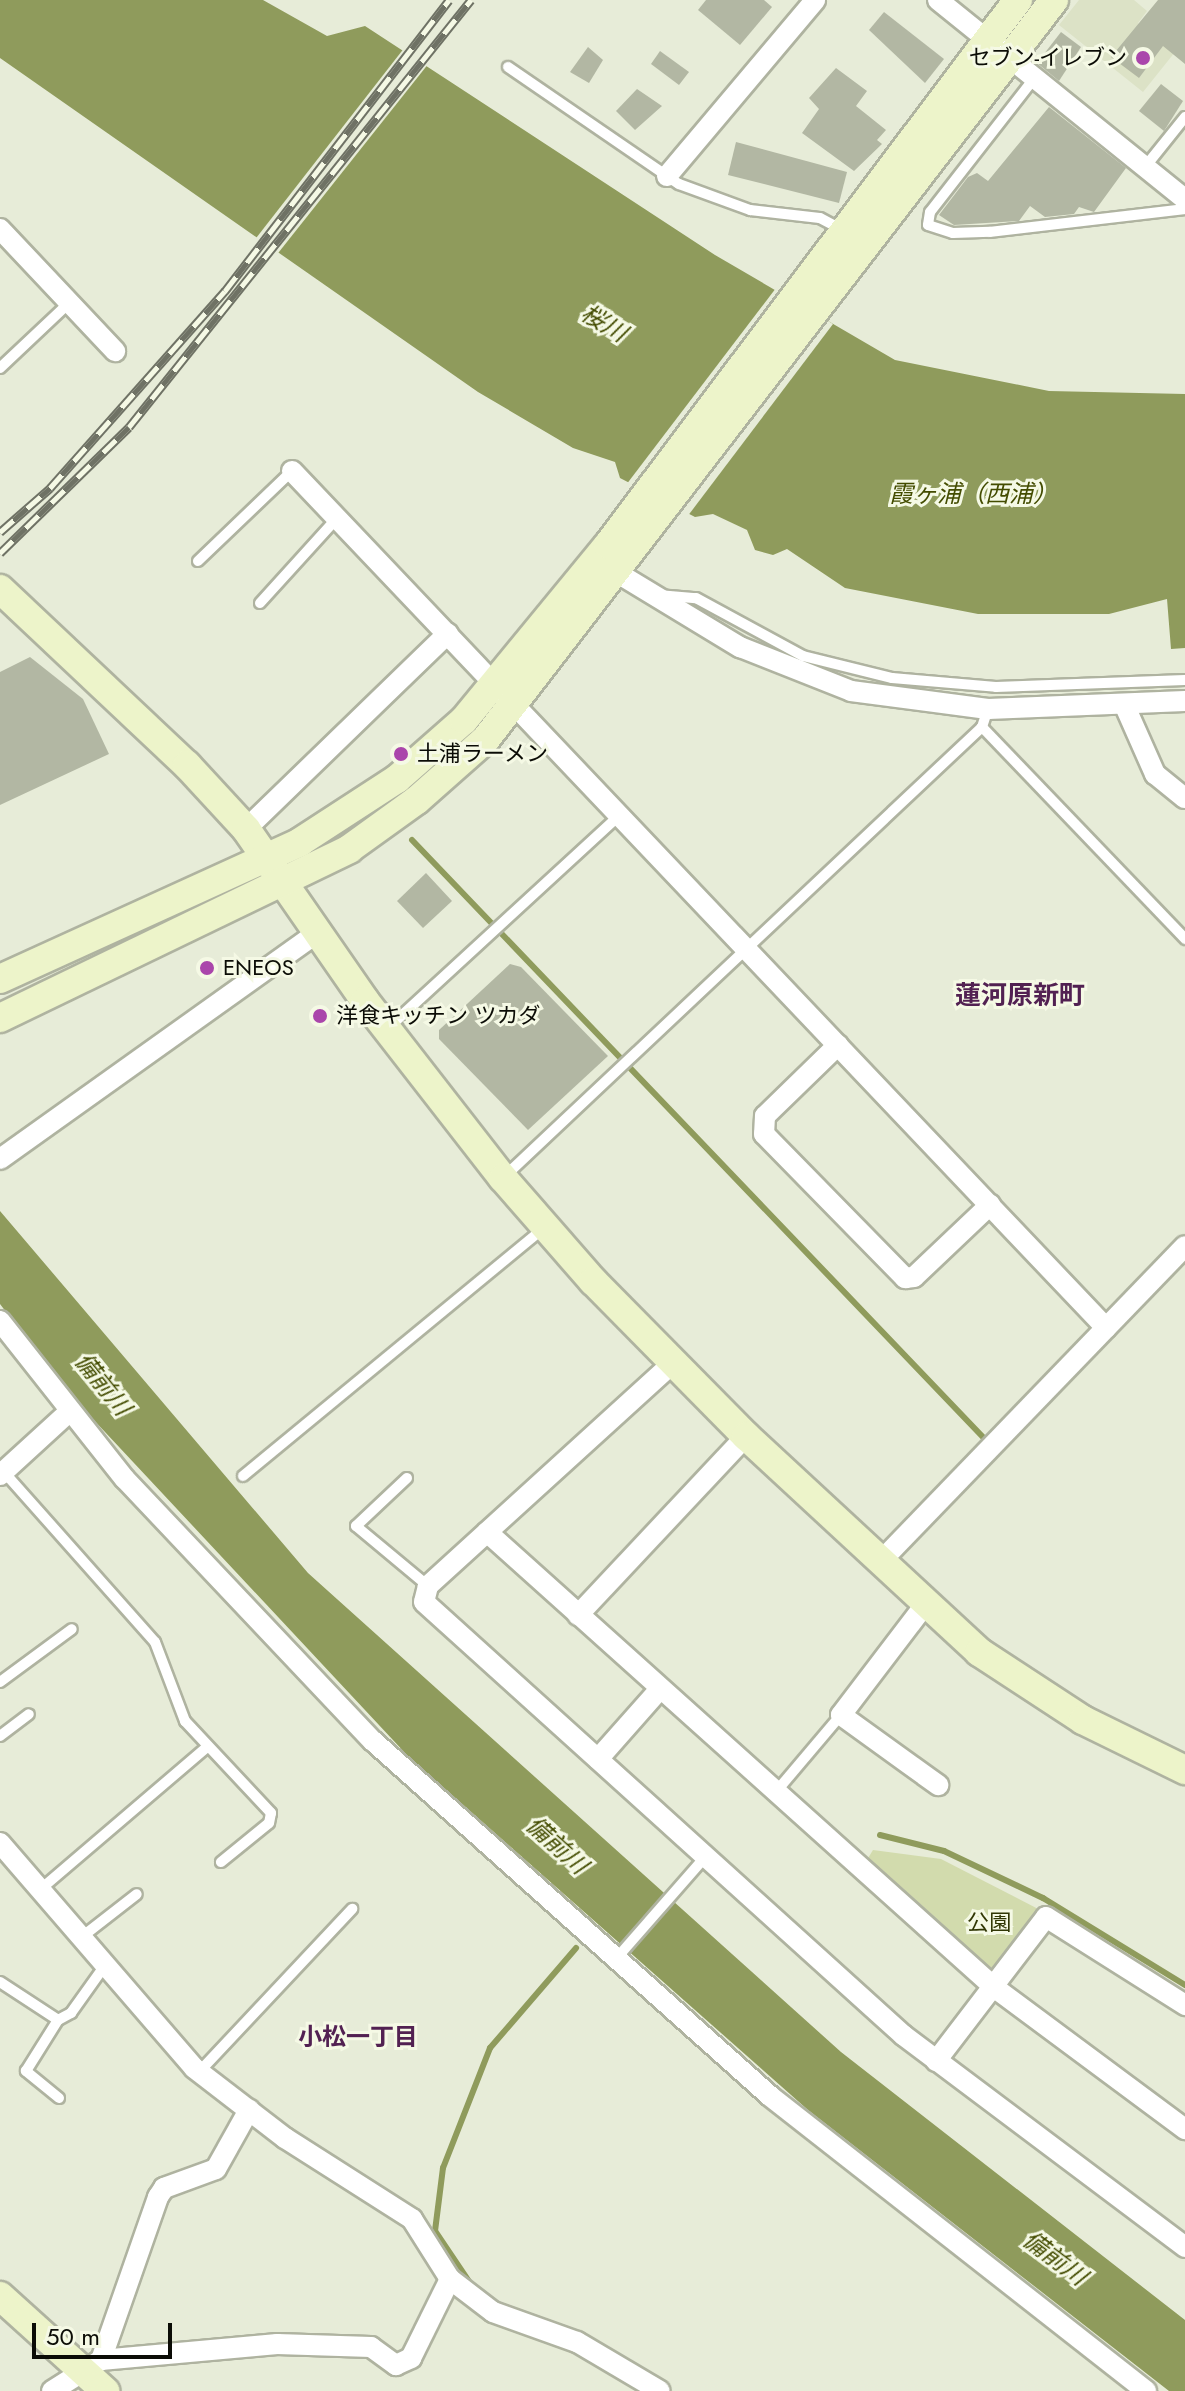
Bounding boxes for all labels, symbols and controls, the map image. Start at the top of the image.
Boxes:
place label: セブン-イレブン [968,45,1127,71]
marker: セブン-イレブン [1134,49,1152,67]
water label: 桜川 [576,298,632,348]
water label: 霞ヶ浦（西浦） [889,480,1057,508]
place label: 土浦ラーメン [417,741,549,767]
marker: 土浦ラーメン [392,745,410,763]
place label: ENEOS [223,955,294,981]
marker: ENEOS [198,959,216,977]
district label: 蓮河原新町 [955,980,1085,1012]
place label: 洋食キッチン ツカダ [336,1003,541,1029]
marker: 洋食キッチン ツカダ [311,1007,329,1025]
water label: 備前川 [69,1347,137,1421]
water label: 備前川 [521,1810,593,1880]
park label: 公園 [967,1910,1011,1936]
district label: 小松一丁目 [298,2023,418,2051]
water label: 備前川 [1018,2225,1092,2291]
scale bar [36,2307,176,2357]
text: 50 m [46,2319,100,2354]

